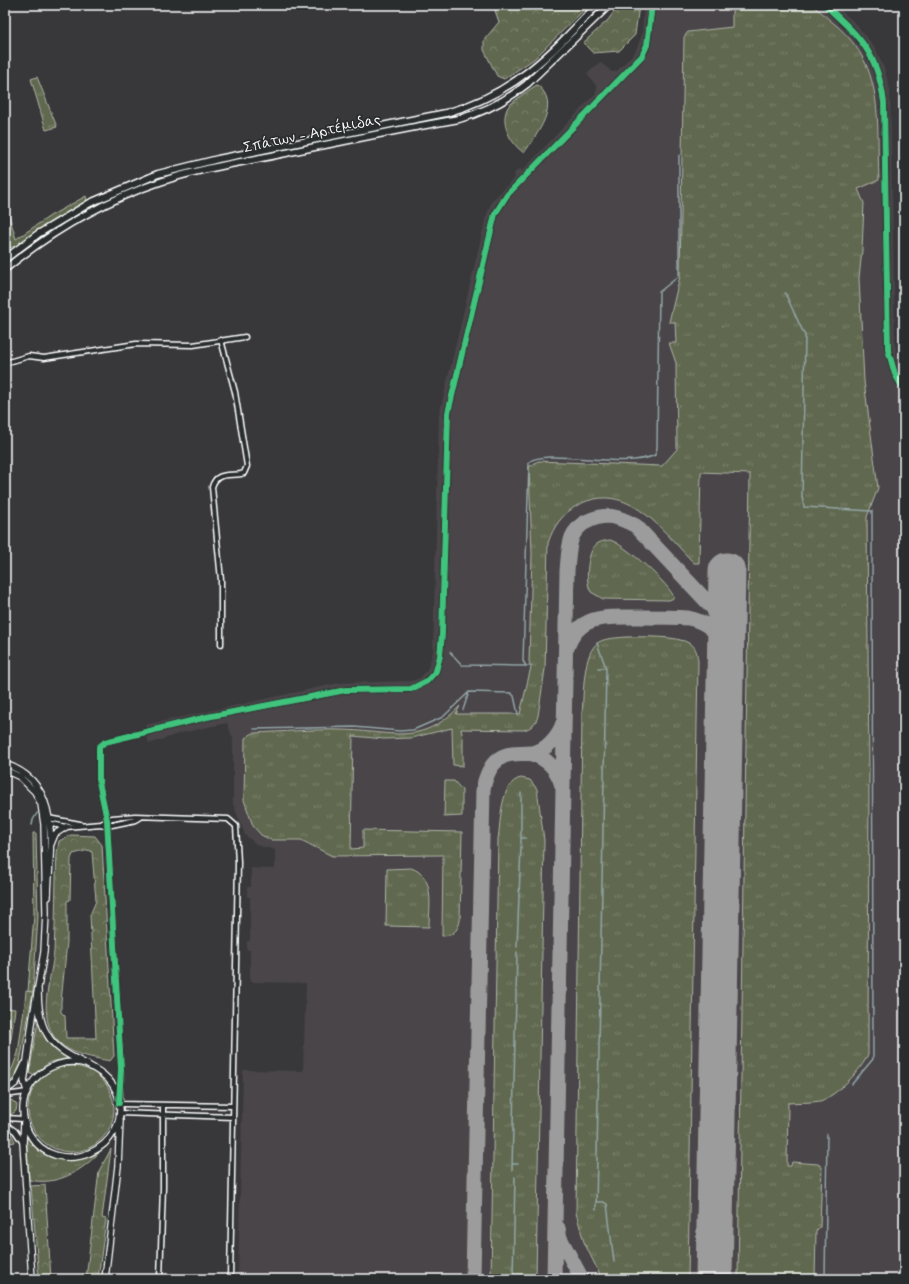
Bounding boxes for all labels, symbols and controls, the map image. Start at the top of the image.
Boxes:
street label: Σπάτων - Αρτέμιδας [242,110,383,158]

